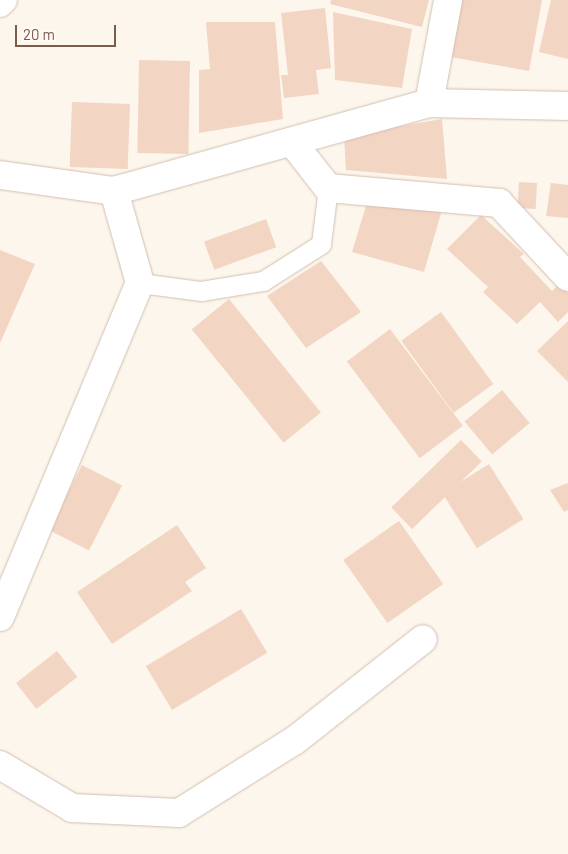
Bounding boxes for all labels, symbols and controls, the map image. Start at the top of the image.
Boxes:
scale bar [18,15,119,47]
text: 20 m [23,25,55,43]

